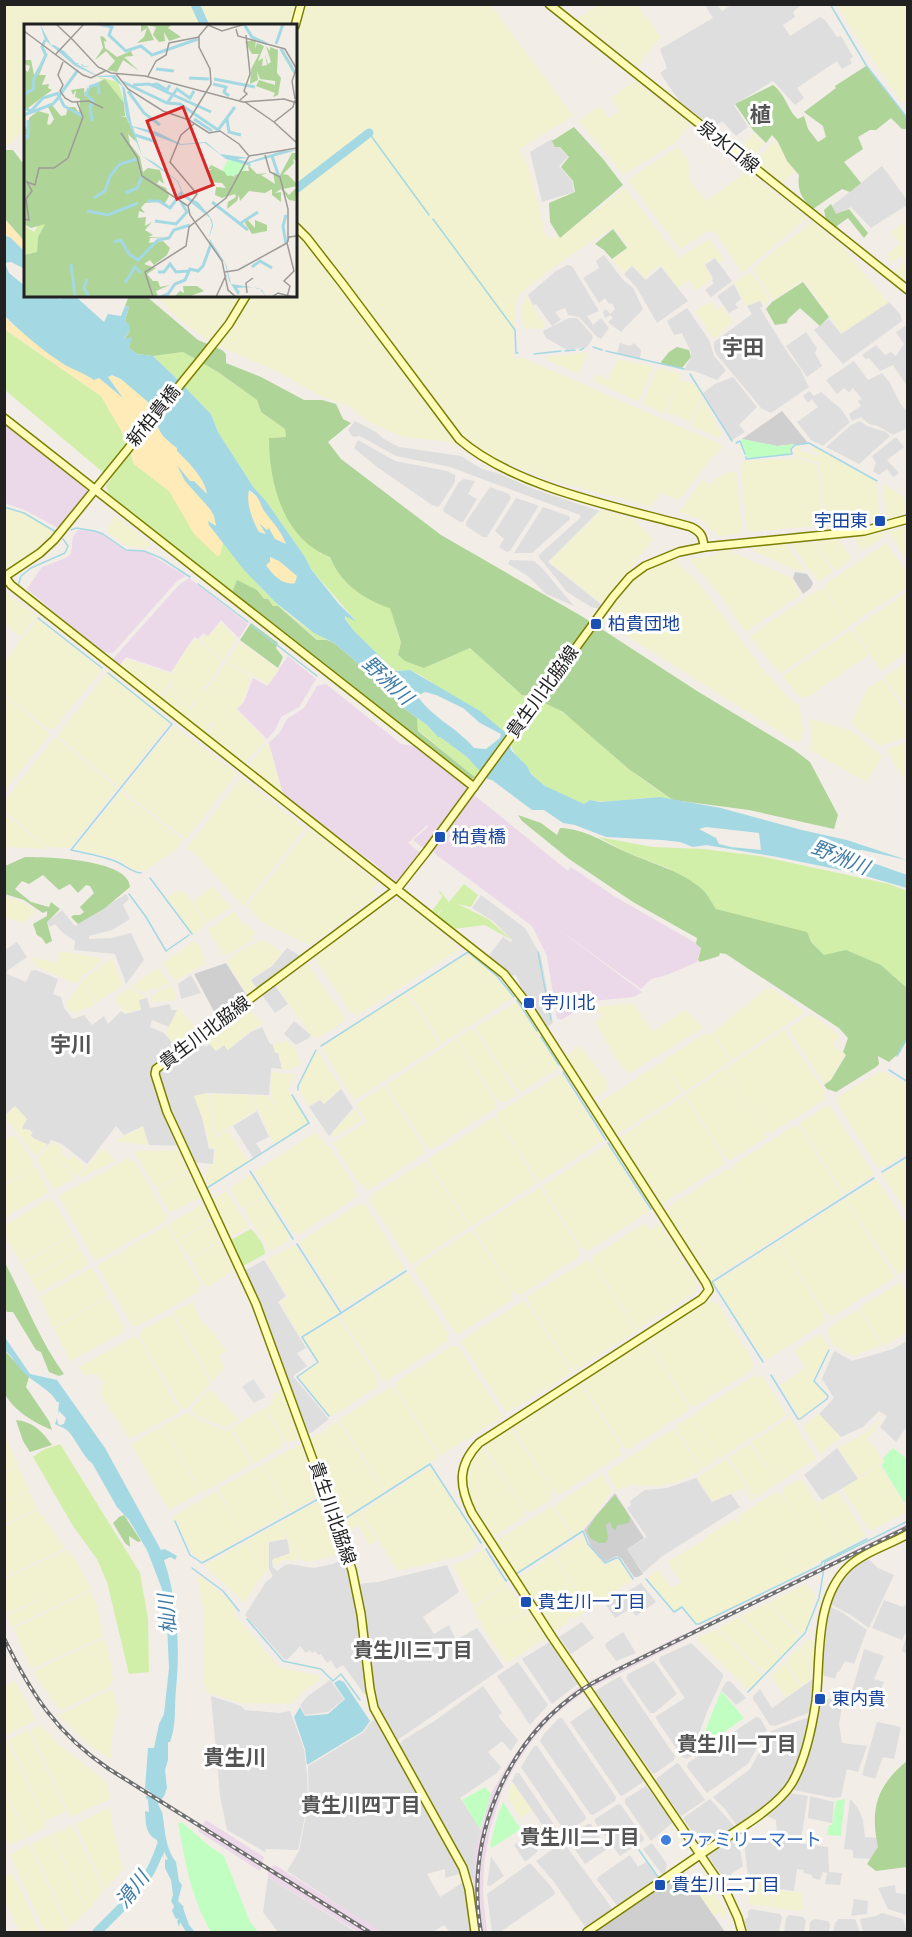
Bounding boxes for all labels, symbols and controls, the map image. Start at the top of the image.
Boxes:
inset map [24,24,297,297]
district label: 植 [750,103,771,128]
street label: 泉水口線 [693,117,763,177]
district label: 宇田 [722,336,764,361]
street label: 新柏貴橋 [123,381,185,451]
place label: 宇田東 [814,511,868,532]
marker: 宇田東 [873,514,887,528]
place label: 柏貴団地 [608,614,680,635]
marker: 柏貴団地 [589,617,603,631]
street label: 貴生川北脇線 [503,642,583,742]
water label: 野洲川 [357,652,419,712]
place label: 柏貴橋 [452,827,506,848]
marker: 柏貴橋 [433,830,447,844]
water label: 野洲川 [808,836,874,881]
street label: 貴生川北脇線 [156,992,254,1074]
place label: 宇川北 [541,993,595,1014]
marker: 宇川北 [522,996,536,1010]
district label: 宇川 [50,1033,92,1058]
street label: 貴生川北脇線 [304,1459,360,1567]
water label: 杣川 [154,1591,182,1635]
place label: 貴生川一丁目 [538,1592,646,1613]
marker: 貴生川一丁目 [519,1595,533,1609]
district label: 貴生川三丁目 [353,1639,473,1663]
place label: 東内貴 [832,1689,886,1710]
marker: 東内貴 [813,1692,827,1706]
district label: 貴生川一丁目 [677,1733,797,1757]
district label: 貴生川 [204,1746,267,1771]
district label: 貴生川四丁目 [301,1794,421,1818]
district label: 貴生川二丁目 [520,1826,640,1850]
place label: ファミリーマート [678,1830,822,1851]
marker: ファミリーマート [659,1833,673,1847]
water label: 滑川 [111,1865,156,1913]
place label: 貴生川二丁目 [672,1875,780,1896]
marker: 貴生川二丁目 [653,1878,667,1892]

